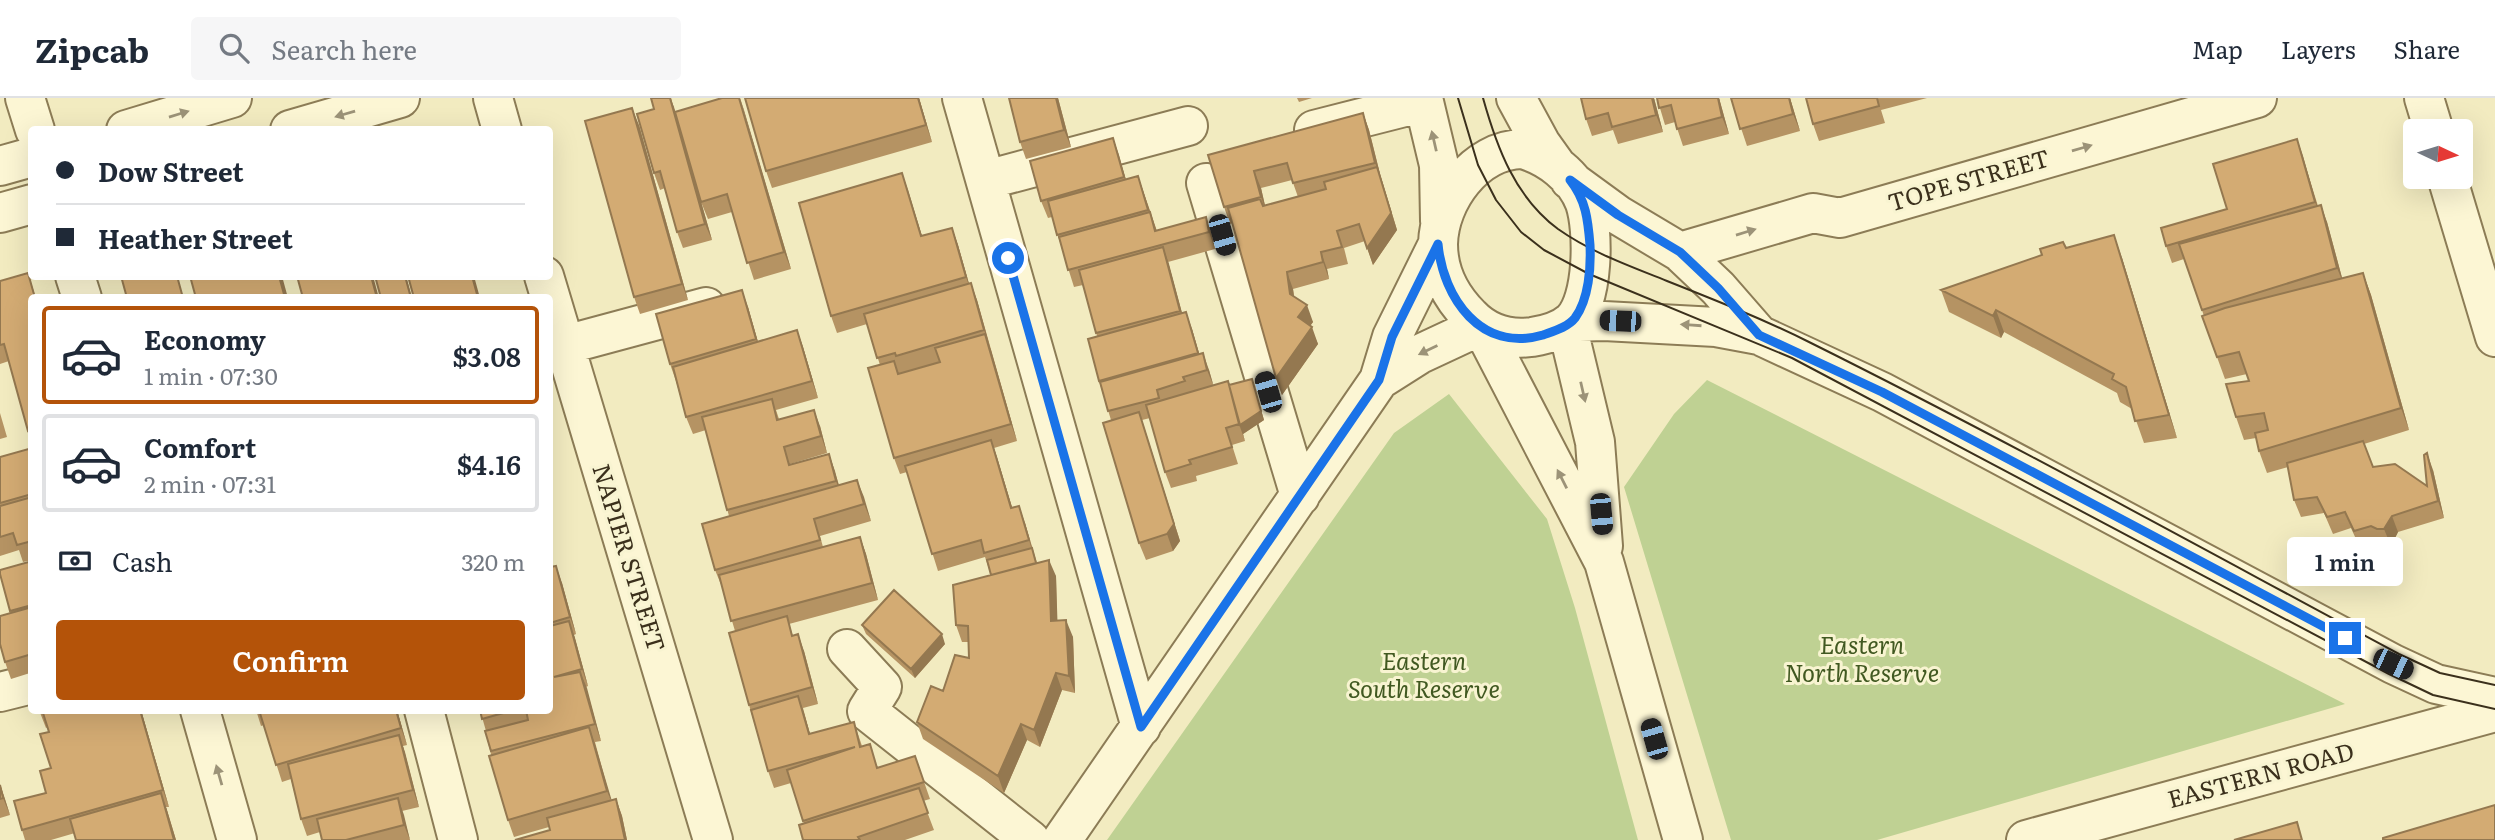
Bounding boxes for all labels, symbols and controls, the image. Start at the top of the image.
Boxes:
search box [191,17,681,80]
text: Zipcab [35,24,149,73]
icon: search [215,29,253,67]
text: Search here [271,29,417,68]
text: Map [2192,31,2243,66]
text: Layers [2281,31,2355,66]
text: Share [2393,31,2460,66]
one-way arrow [169,108,190,118]
one-way arrow [334,109,355,119]
north arrow [2403,119,2473,189]
map controls [2403,119,2473,189]
one-way arrow [1429,130,1440,152]
street label: TOPE STREET [1883,139,2053,218]
one-way arrow [2072,142,2094,153]
text: Dow Street [98,151,244,190]
car [1207,212,1238,258]
text: Heather Street [98,218,293,257]
one-way arrow [1735,227,1756,237]
route start [992,242,1024,274]
car [1599,310,1642,332]
text: Economy [144,319,266,358]
one-way arrow [1680,320,1702,331]
icon: car [60,324,123,387]
text: $3.08 [452,336,521,375]
one-way arrow [1418,345,1438,356]
text: 1 min · 07:30 [144,358,278,392]
car [1253,369,1284,415]
one-way arrow [1578,381,1589,403]
text: Comfort [144,427,256,466]
icon: car [60,432,123,495]
text: $4.16 [457,444,521,483]
street label: NAPIER STREET [585,459,676,656]
text: 2 min · 07:31 [144,466,276,500]
one-way arrow [1556,469,1568,489]
car [1589,492,1614,536]
callout: 1 min [2287,536,2403,586]
text: Cash [112,541,173,580]
icon: cash [56,542,94,580]
text: 320 m [461,544,525,578]
text: 1 min [2315,544,2375,578]
button: Confirm [56,620,525,700]
route end [2329,622,2361,654]
park label: Eastern North Reserve [1785,626,1939,689]
park label: Eastern South Reserve [1348,642,1500,705]
car [2370,646,2417,682]
car [1639,716,1670,762]
street label: EASTERN ROAD [2163,732,2357,815]
one-way arrow [213,764,223,785]

